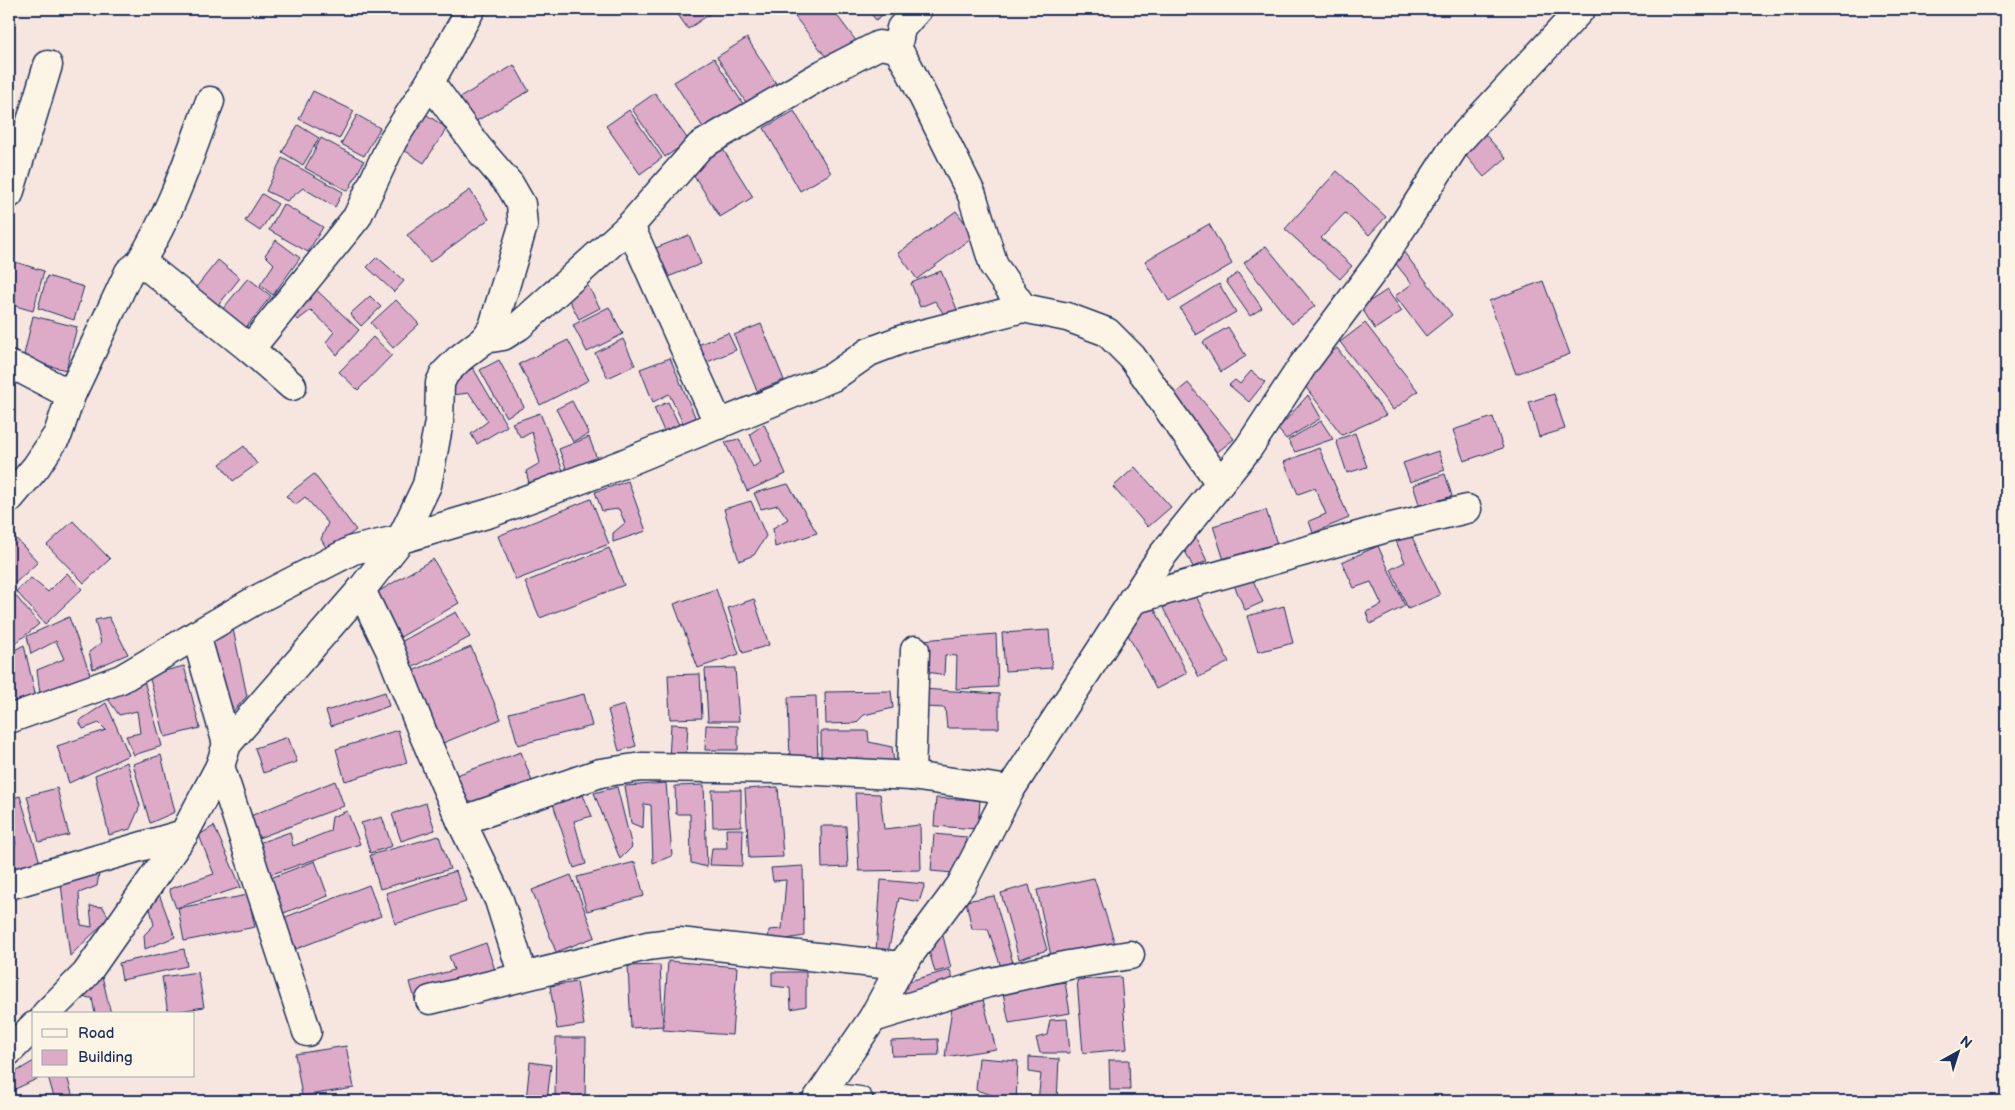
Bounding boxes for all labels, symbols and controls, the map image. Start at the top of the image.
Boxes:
legend [32,1012,195,1078]
text: Road [78,1024,114,1043]
north arrow [1932,1028,1982,1078]
text: N [1956,1032,1975,1052]
text: Building [78,1048,133,1067]

